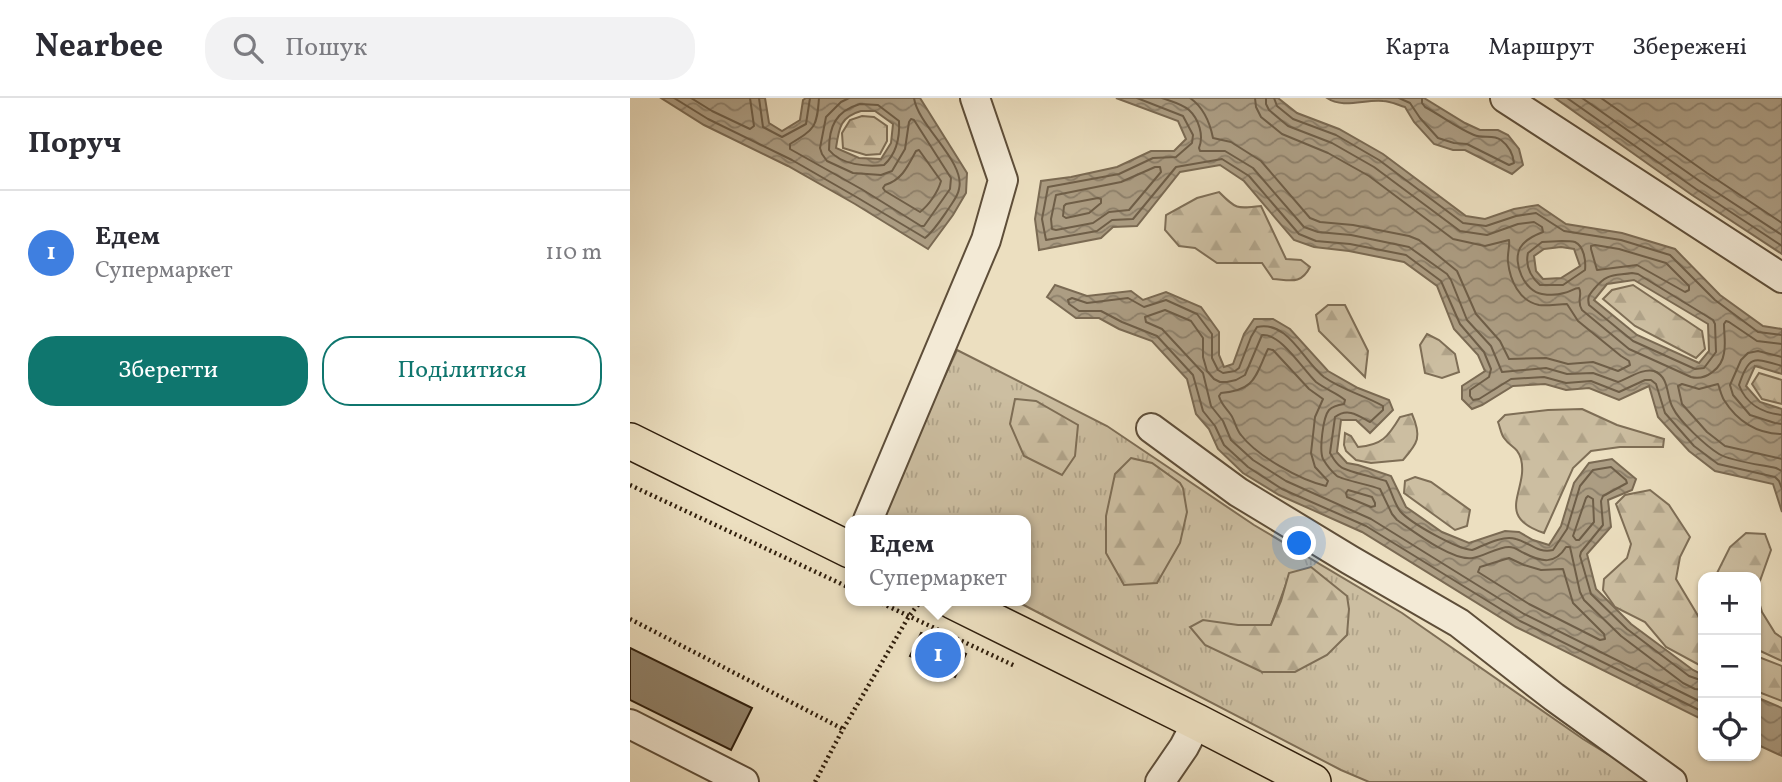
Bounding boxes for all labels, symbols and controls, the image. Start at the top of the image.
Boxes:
search box [205,17,695,80]
text: Nearbee [35,25,163,71]
icon: search [229,29,267,67]
text: Пошук [285,30,367,66]
text: Карта [1385,31,1450,65]
text: Маршрут [1488,31,1594,65]
text: Збережені [1632,31,1747,65]
text: Поруч [28,123,121,165]
text: Едем [95,219,160,255]
text: 1 [46,237,56,269]
text: 110 m [545,237,602,269]
text: Супермаркет [95,255,233,287]
button: Зберегти [28,336,308,406]
button: Поділитися [322,336,602,406]
popup [845,515,1031,606]
your location [1282,526,1316,560]
text: Едем [869,527,934,563]
text: Супермаркет [869,563,1007,595]
map controls [1698,572,1761,761]
button: + [1698,572,1761,635]
pin: 1 [915,629,961,681]
button: − [1698,635,1761,698]
button: locate [1698,698,1761,761]

